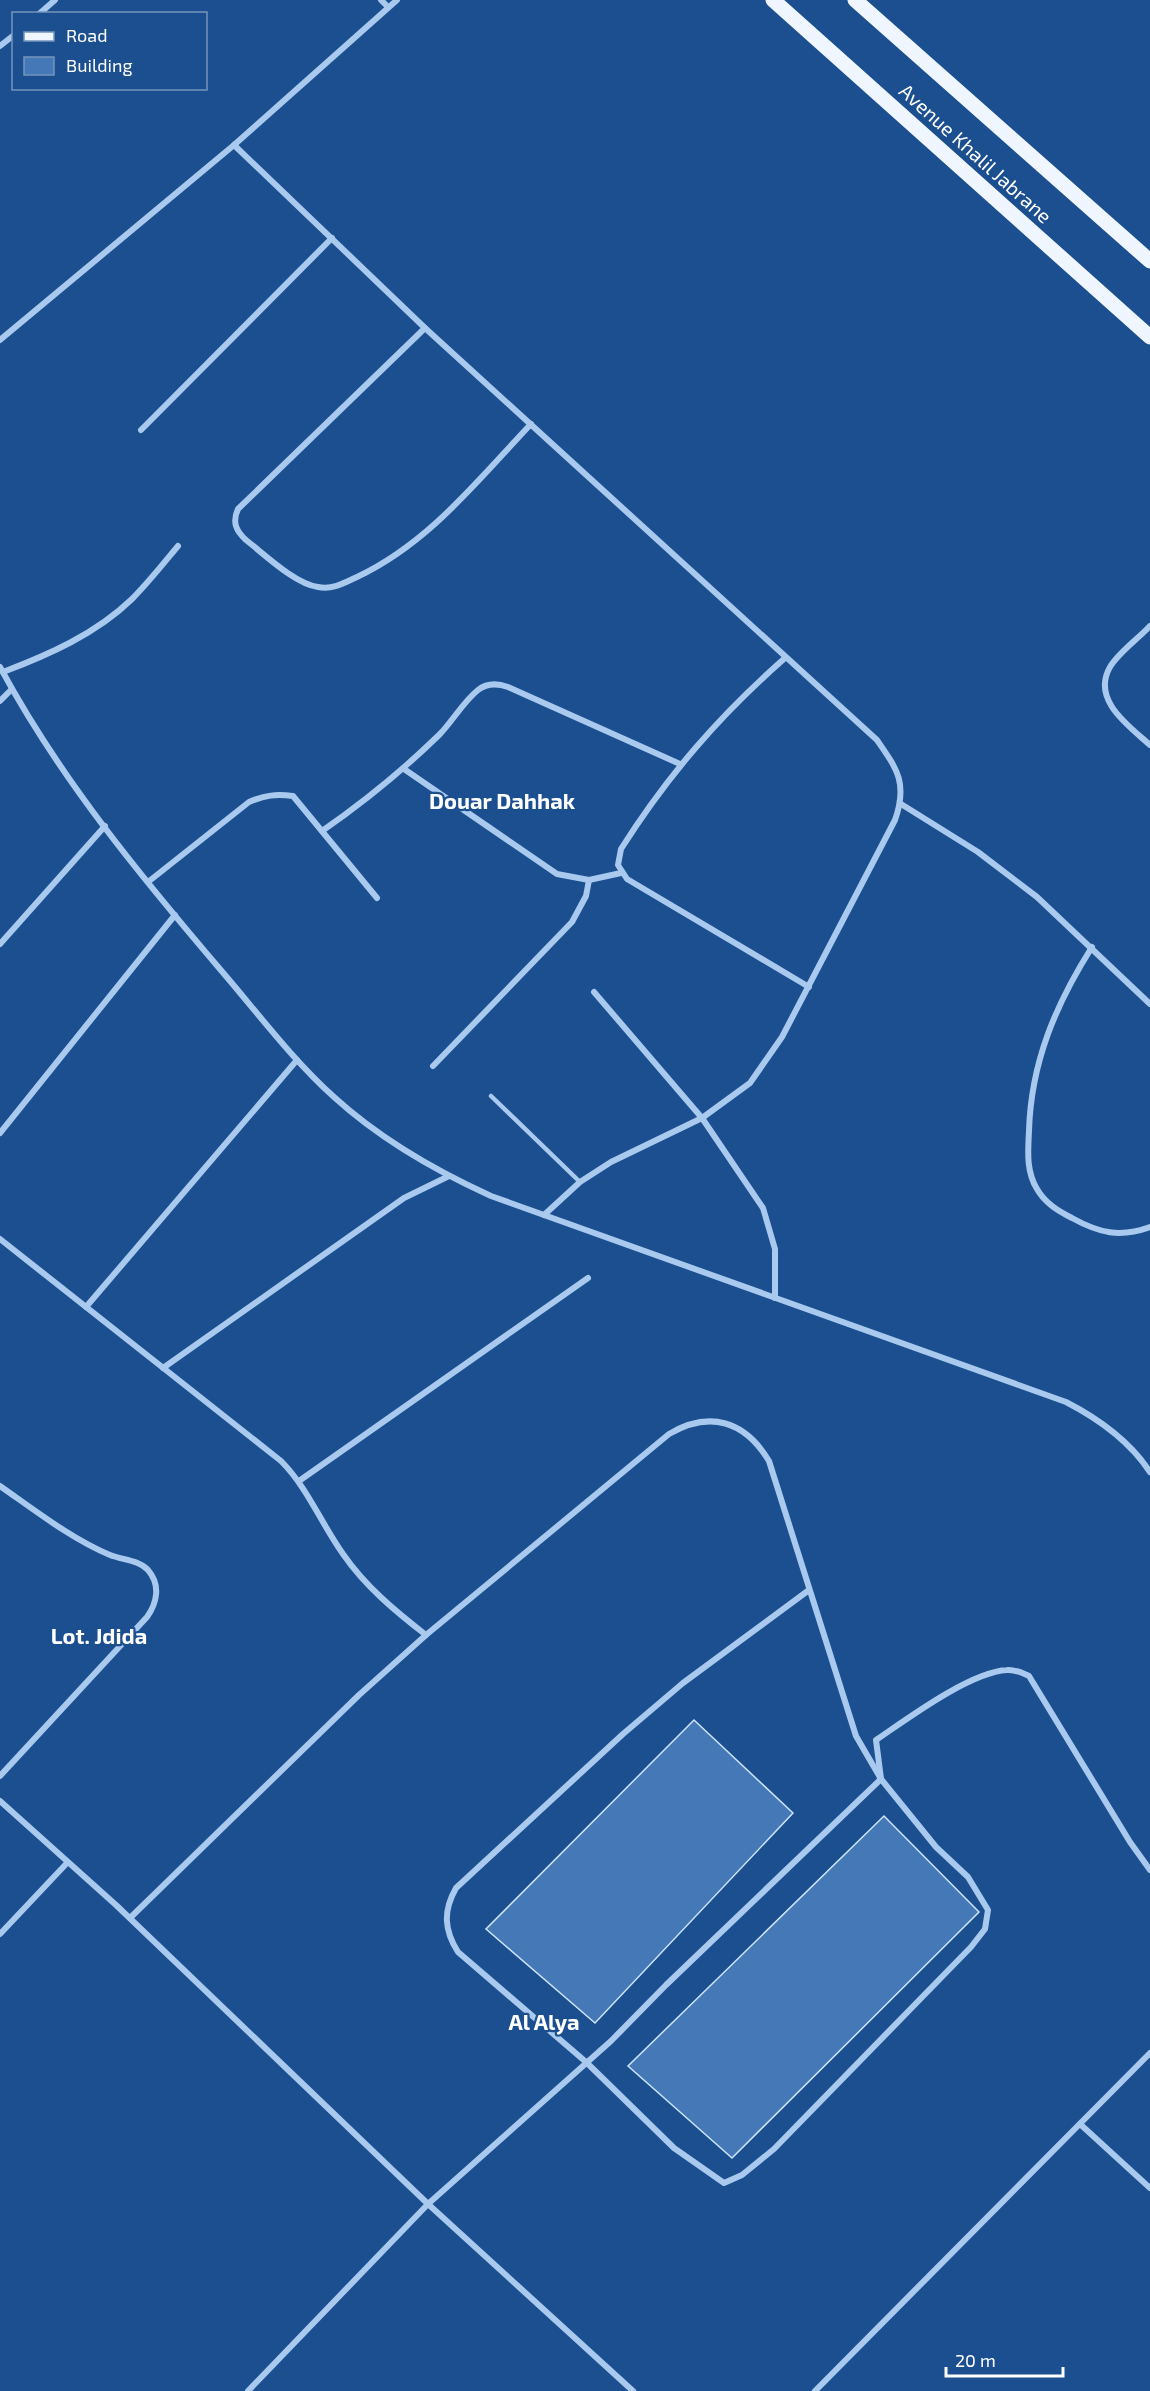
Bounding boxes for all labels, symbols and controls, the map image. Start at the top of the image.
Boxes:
legend [12,12,207,90]
text: Road [66,24,107,46]
text: Building [66,54,133,76]
street label: Avenue Khalil Jabrane [895,78,1057,228]
district label: Douar Dahhak [429,787,576,813]
district label: Lot. Jdida [51,1622,147,1648]
district label: Al Alya [508,2008,580,2035]
scale bar [946,2340,1063,2378]
text: 20 m [955,2349,996,2371]

